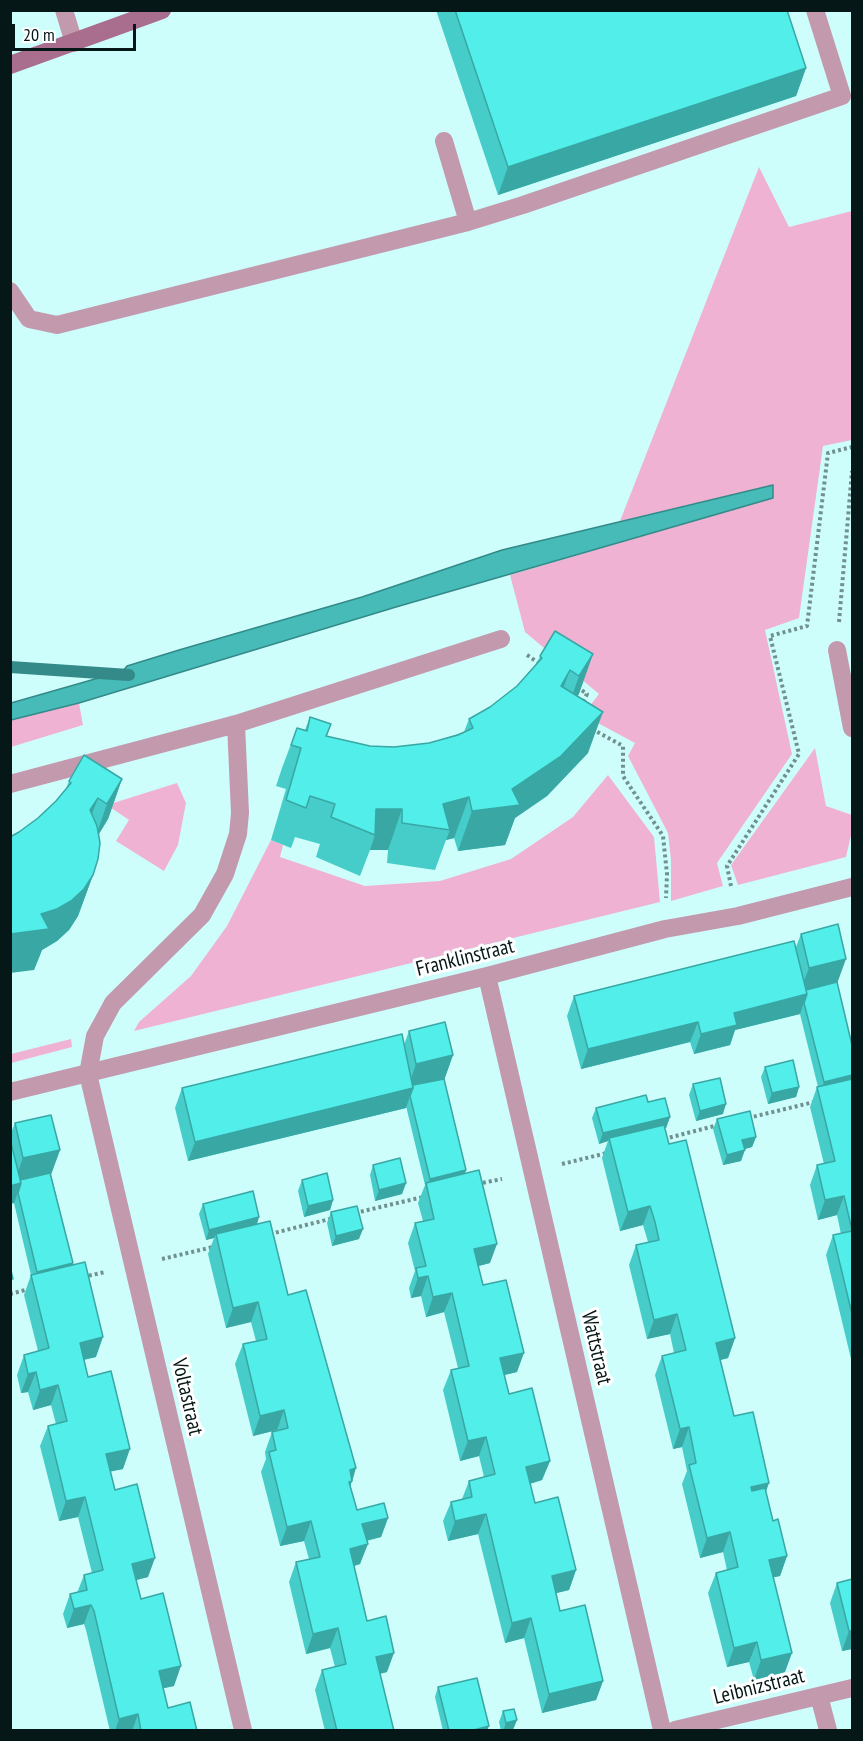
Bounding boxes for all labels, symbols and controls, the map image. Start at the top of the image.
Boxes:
scale bar [15,12,140,50]
text: 20 m [23,23,55,46]
street label: Franklinstraat [413,934,517,982]
street label: Wattstraat [575,1309,617,1387]
street label: Voltastraat [166,1356,208,1438]
street label: Leibnizstraat [711,1664,807,1710]

